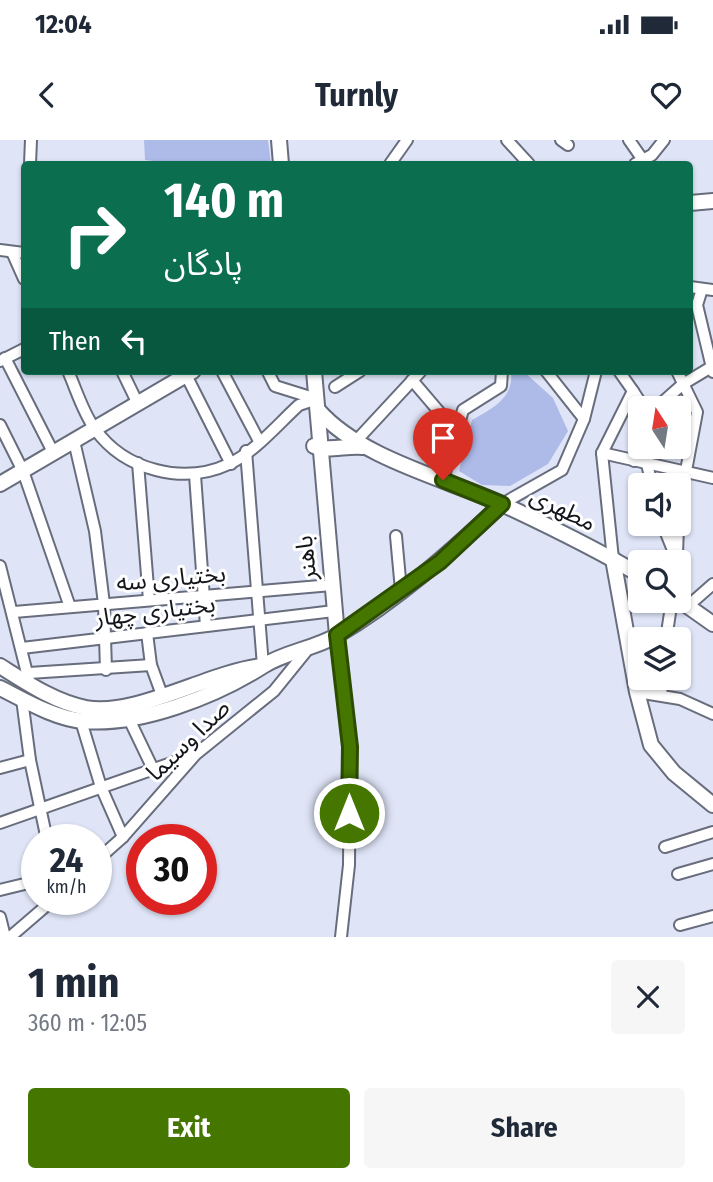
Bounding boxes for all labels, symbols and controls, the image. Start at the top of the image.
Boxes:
text: 12:04 [35,9,92,40]
icon: back [28,76,66,114]
text: Turnly [315,76,398,114]
icon: heart [647,76,685,114]
text: 140 m [164,171,284,230]
icon: right [49,189,140,280]
text: پادگان [164,245,243,283]
icon: left [115,322,153,360]
text: Then [49,326,101,357]
north arrow [628,396,691,458]
map controls [628,396,691,690]
pin [413,408,473,480]
icon: arrive [424,419,462,457]
button: sound [628,473,691,536]
street label: مطهری [526,481,600,537]
street label: باهنر [290,534,322,583]
button: search [628,550,691,613]
street label: بختیاری سه [115,559,227,597]
street label: بختیاری چهار [92,590,217,633]
button: layers [628,627,691,690]
street label: صدا وسیما [140,693,236,787]
position arrow [312,776,386,850]
speed limit sign: 30 [126,824,217,915]
text: 24 [50,839,83,881]
text: km/h [46,876,87,898]
text: 1 min [28,958,119,1008]
button: close [611,960,685,1034]
text: 360 m · 12:05 [28,1009,147,1037]
button: Exit [28,1088,350,1168]
button: Share [364,1088,685,1168]

